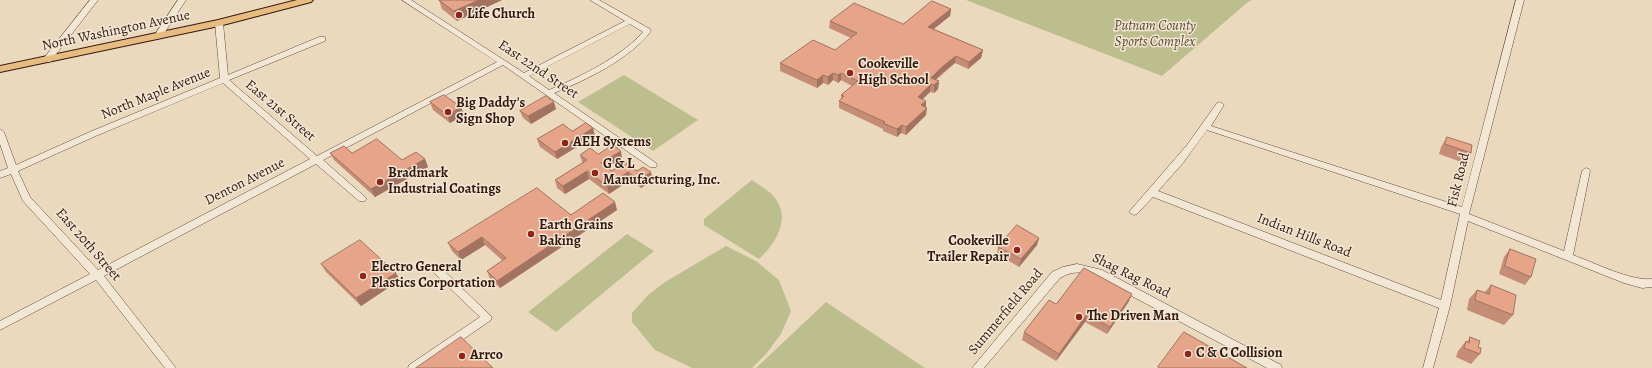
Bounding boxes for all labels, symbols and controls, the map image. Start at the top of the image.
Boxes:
street label: North Washington Avenue [40,7,192,55]
place label: Life Church [467,7,535,23]
marker: Life Church [454,10,464,20]
park label: Putnam County Sports Complex [1114,19,1196,52]
street label: East 22nd Street [495,37,581,103]
place label: Cookeville High School [858,57,929,90]
street label: North Maple Avenue [99,64,213,124]
marker: Cookeville High School [845,68,855,78]
street label: East 21st Street [241,77,319,145]
place label: Big Daddy's Sign Shop [456,96,525,128]
marker: Big Daddy's Sign Shop [443,107,453,117]
place label: AEH Systems [573,135,651,151]
marker: AEH Systems [560,138,570,148]
street label: Fisk Road [1444,151,1474,209]
street label: Denton Avenue [202,155,288,209]
place label: G & L Manufacturing, Inc. [603,157,720,190]
place label: Bradmark Industrial Coatings [388,166,501,198]
marker: G & L Manufacturing, Inc. [590,168,600,178]
marker: Bradmark Industrial Coatings [375,177,385,187]
street label: East 20th Street [52,205,124,285]
street label: Indian Hills Road [1254,210,1354,262]
place label: Earth Grains Baking [539,218,613,250]
marker: Earth Grains Baking [526,229,536,239]
place label: Cookeville Trailer Repair [927,234,1009,266]
marker: Cookeville Trailer Repair [1012,245,1022,255]
street label: Shag Rag Road [1089,250,1173,302]
place label: Electro General Plastics Corportation [371,260,495,292]
street label: Summerfield Road [965,266,1047,358]
marker: Electro General Plastics Corportation [358,271,368,281]
place label: The Driven Man [1087,309,1179,325]
marker: The Driven Man [1074,312,1084,322]
place label: C & C Collision [1196,346,1283,362]
place label: Arrco [470,348,503,364]
marker: C & C Collision [1183,349,1193,359]
marker: Arrco [457,351,467,361]

